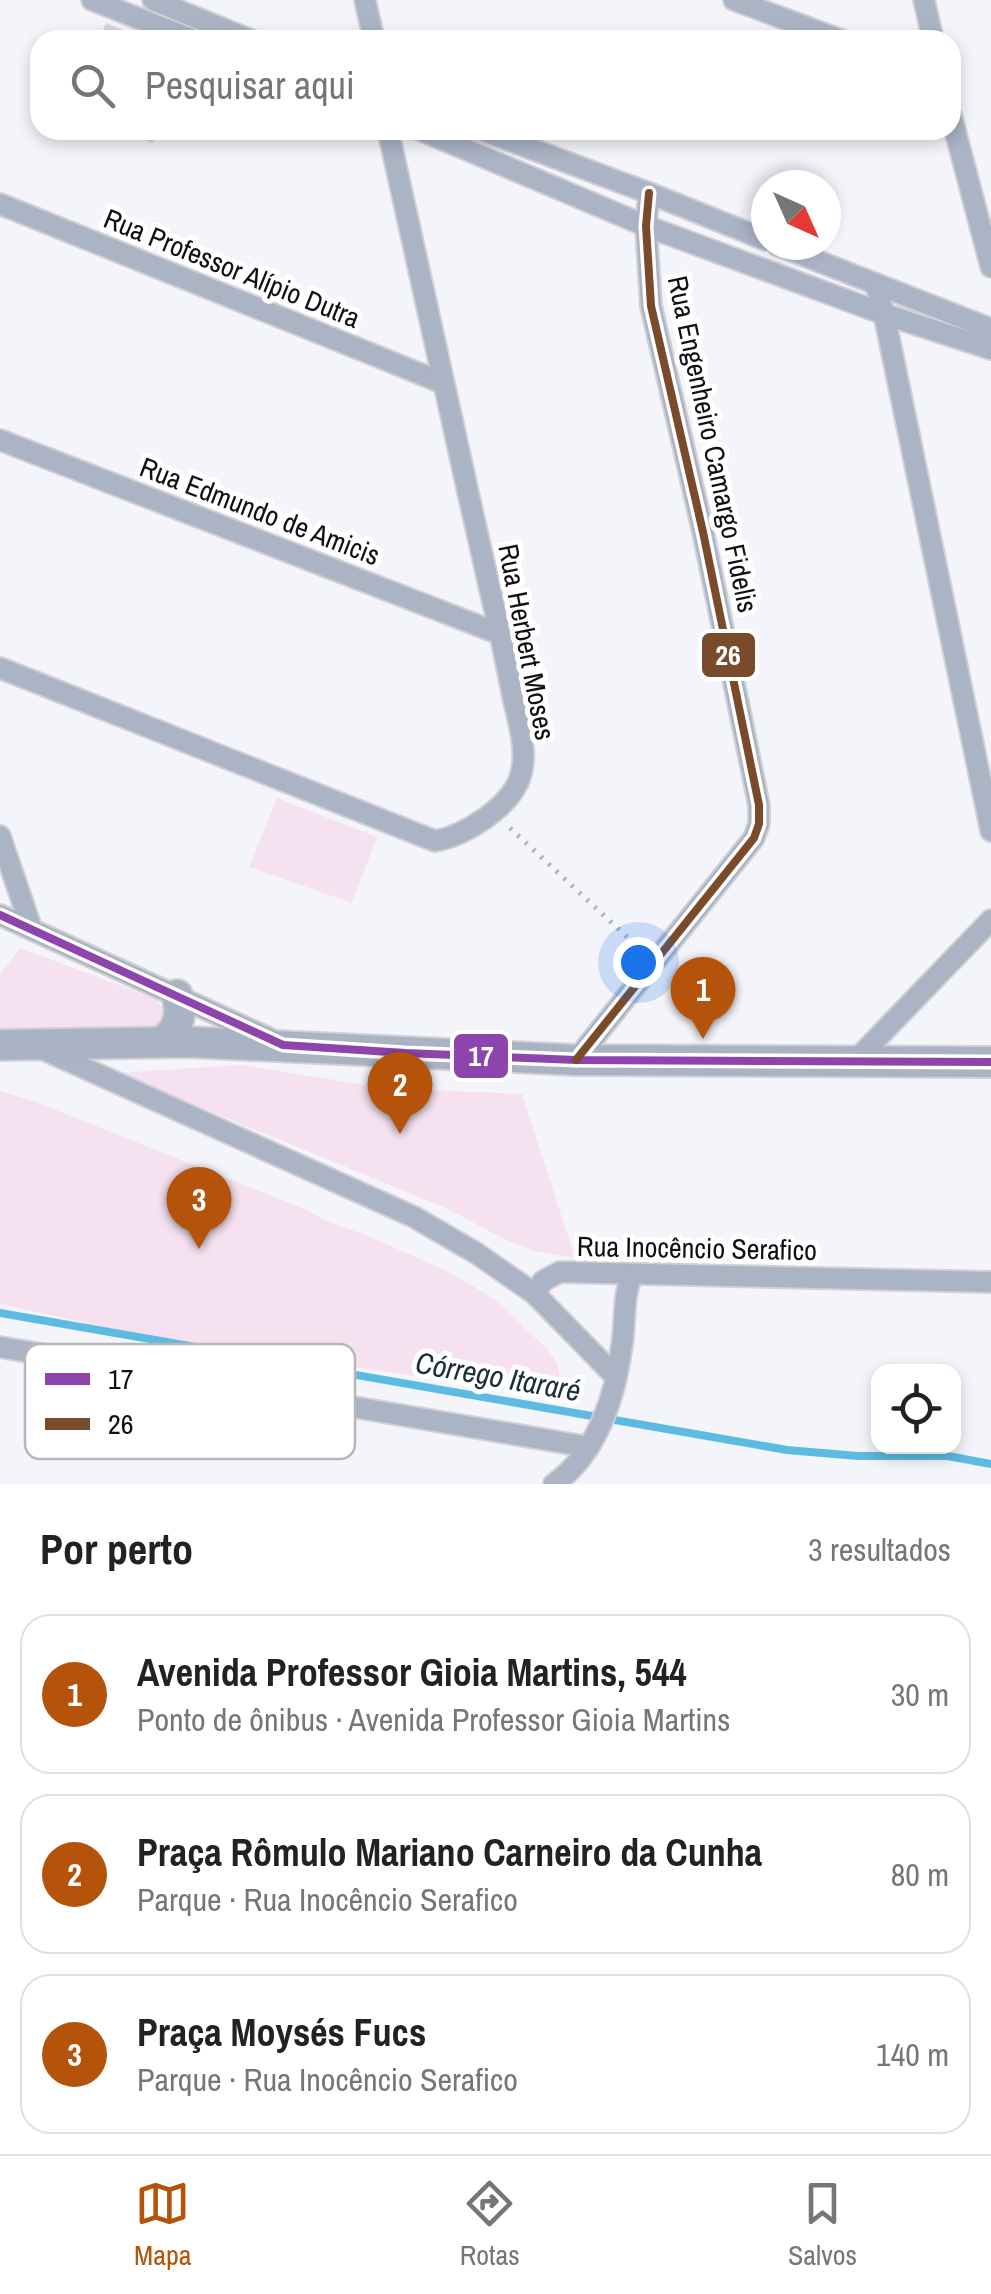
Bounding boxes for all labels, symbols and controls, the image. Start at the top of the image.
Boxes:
search box [30,30,961,140]
icon: search [65,58,120,113]
text: Pesquisar aqui [145,60,355,111]
north arrow [751,170,841,260]
street label: Rua Professor Alípio Dutra [98,199,366,337]
street label: Rua Engenheiro Camargo Fidelis [659,272,767,616]
street label: Rua Edmundo de Amicis [135,448,385,574]
street label: Rua Herbert Moses [489,541,565,743]
line badge: 26 [700,631,757,679]
text: 26 [715,636,741,674]
your location [613,937,664,988]
pin: 1 [670,956,736,1039]
line badge: 17 [452,1032,510,1080]
text: 17 [468,1037,494,1075]
pin: 2 [368,1052,432,1134]
pin: 3 [166,1166,232,1249]
street label: Rua Inocêncio Serafico [577,1227,817,1269]
water label: Córrego Itararé [413,1342,584,1410]
legend [25,1344,355,1459]
text: 17 [108,1360,134,1398]
map controls [871,1364,961,1454]
button: locate [871,1364,961,1454]
text: 26 [108,1405,134,1443]
text: Por perto [40,1521,193,1577]
text: 3 resultados [808,1528,951,1571]
text: Avenida Professor Gioia Martins, 544 [137,1647,687,1698]
text: 1 [67,1673,82,1716]
text: 30 m [891,1673,949,1716]
text: Ponto de ônibus · Avenida Professor Gioia Martins [137,1698,730,1741]
text: Praça Rômulo Mariano Carneiro da Cunha [137,1827,762,1878]
text: 2 [67,1853,82,1896]
text: 80 m [891,1853,949,1896]
text: Parque · Rua Inocêncio Serafico [137,1878,518,1921]
text: Praça Moysés Fucs [137,2007,426,2058]
text: 3 [67,2033,82,2076]
text: 140 m [876,2033,949,2076]
text: Parque · Rua Inocêncio Serafico [137,2058,518,2101]
tab: Mapa [134,2176,192,2274]
tab: Rotas [460,2176,520,2274]
tab: Salvos [788,2176,857,2274]

